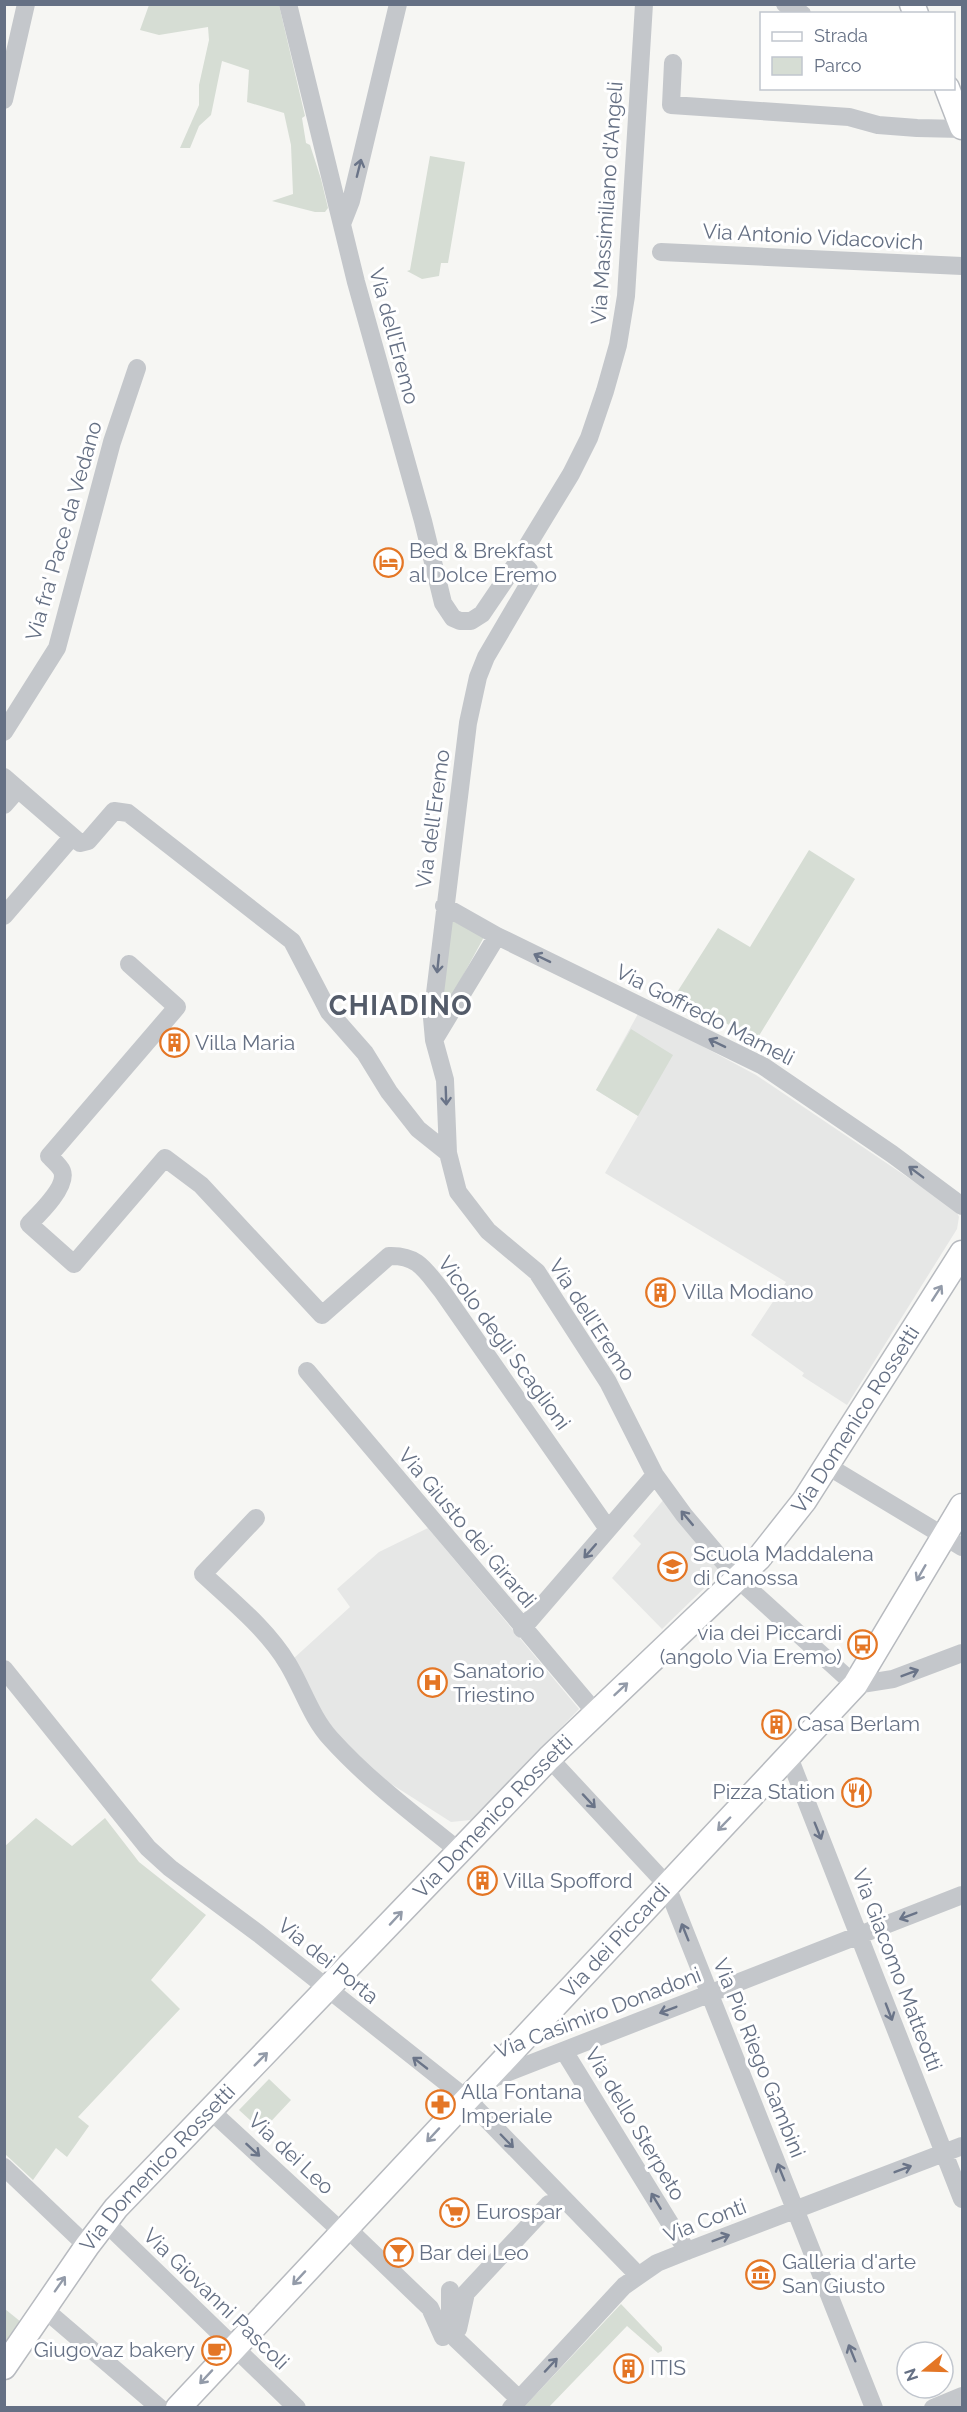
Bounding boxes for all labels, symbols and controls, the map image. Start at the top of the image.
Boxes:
legend [760,12,955,90]
text: Strada [814,25,868,46]
text: Parco [814,55,862,76]
street label: Via Massimiliano d'Angeli [586,80,627,325]
one-way arrow [353,159,365,178]
street label: Via Antonio Vidacovich [702,218,924,255]
street label: Via dell'Eremo [364,265,425,407]
street label: Via fra' Pace da Vedano [20,418,107,643]
place label: Bed & Brekfast al Dolce Eremo [409,538,557,587]
hotel icon: Bed & Brekfast al Dolce Eremo [372,547,404,579]
street label: Via dell'Eremo [410,748,455,890]
one-way arrow [533,951,551,963]
one-way arrow [432,954,443,974]
street label: Via Goffredo Mameli [612,959,799,1070]
district label: CHIADINO [329,990,473,1021]
building icon: Villa Maria [158,1027,190,1059]
place label: Villa Maria [195,1030,295,1055]
one-way arrow [708,1037,726,1049]
one-way arrow [440,1085,452,1105]
one-way arrow [908,1165,924,1178]
street label: Vicolo degli Scaglioni [433,1251,576,1434]
street label: Via dell'Eremo [544,1254,641,1385]
building icon: Villa Modiano [645,1276,677,1308]
place label: Villa Modiano [682,1279,814,1304]
one-way arrow [931,1285,943,1302]
street label: Via Domenico Rossetti [786,1321,924,1518]
street label: Via Giusto dei Girardi [393,1443,542,1613]
one-way arrow [681,1510,694,1526]
place label: Scuola Maddalena di Canossa [693,1541,874,1590]
one-way arrow [583,1543,596,1559]
school or university icon: Scuola Maddalena di Canossa [656,1550,688,1582]
one-way arrow [915,1564,927,1581]
place label: via dei Piccardi (angolo Via Eremo) [660,1620,842,1669]
bus stop icon: via dei Piccardi (angolo Via Eremo) [847,1629,879,1661]
place label: Sanatorio Triestino [453,1658,545,1707]
one-way arrow [900,1666,919,1677]
hospital icon: Sanatorio Triestino [416,1667,448,1699]
one-way arrow [613,1681,628,1696]
building icon: Casa Berlam [760,1708,792,1740]
place label: Casa Berlam [797,1711,920,1736]
street label: Via Domenico Rossetti [408,1729,578,1903]
restaurant icon: Pizza Station [840,1776,872,1808]
place label: Pizza Station [713,1779,835,1804]
one-way arrow [581,1794,596,1809]
one-way arrow [716,1817,731,1832]
one-way arrow [813,1821,824,1839]
building icon: Villa Spofford [466,1865,498,1897]
street label: Via Giacomo Matteotti [847,1865,948,2074]
place label: Villa Spofford [503,1868,633,1893]
street label: Via dei Piccardi [555,1878,675,2003]
one-way arrow [389,1911,403,1926]
one-way arrow [899,1911,918,1922]
street label: Via dei Porta [273,1912,384,2009]
one-way arrow [679,1923,690,1942]
street label: Via Pio Riego Gambini [708,1955,811,2161]
street label: Via Casimiro Donadoni [491,1962,704,2063]
one-way arrow [884,2002,895,2021]
one-way arrow [659,2005,678,2016]
street label: Via dello Sterpeto [580,2043,691,2205]
one-way arrow [254,2051,268,2066]
one-way arrow [413,2057,429,2070]
street label: Via Domenico Rossetti [74,2079,240,2256]
place label: Alla Fontana Imperiale [461,2079,582,2128]
pharmacy icon: Alla Fontana Imperiale [424,2088,456,2120]
street label: Via dei Leo [243,2108,339,2200]
one-way arrow [426,2128,440,2143]
one-way arrow [500,2133,515,2148]
one-way arrow [245,2143,260,2157]
one-way arrow [774,2163,785,2182]
one-way arrow [893,2163,912,2174]
one-way arrow [650,2193,662,2210]
street label: Via Conti [660,2193,750,2248]
supermarket icon: Eurospar [439,2196,471,2228]
place label: Eurospar [476,2199,563,2224]
street label: Via Giovanni Pascoli [138,2223,294,2375]
one-way arrow [711,2232,730,2243]
bar icon: Bar dei Leo [382,2237,414,2269]
place label: Bar dei Leo [419,2240,529,2265]
place label: Galleria d'arte San Giusto [782,2249,916,2298]
museum icon: Galleria d'arte San Giusto [745,2258,777,2290]
one-way arrow [292,2270,306,2285]
one-way arrow [54,2276,66,2292]
cafe icon: Giugovaz bakery [200,2334,232,2366]
place label: Giugovaz bakery [34,2337,195,2362]
north arrow [895,2340,955,2400]
one-way arrow [846,2344,857,2363]
building icon: ITIS [613,2352,645,2384]
place label: ITIS [650,2355,686,2380]
one-way arrow [544,2357,558,2372]
text: N [900,2366,922,2384]
one-way arrow [199,2370,214,2385]

